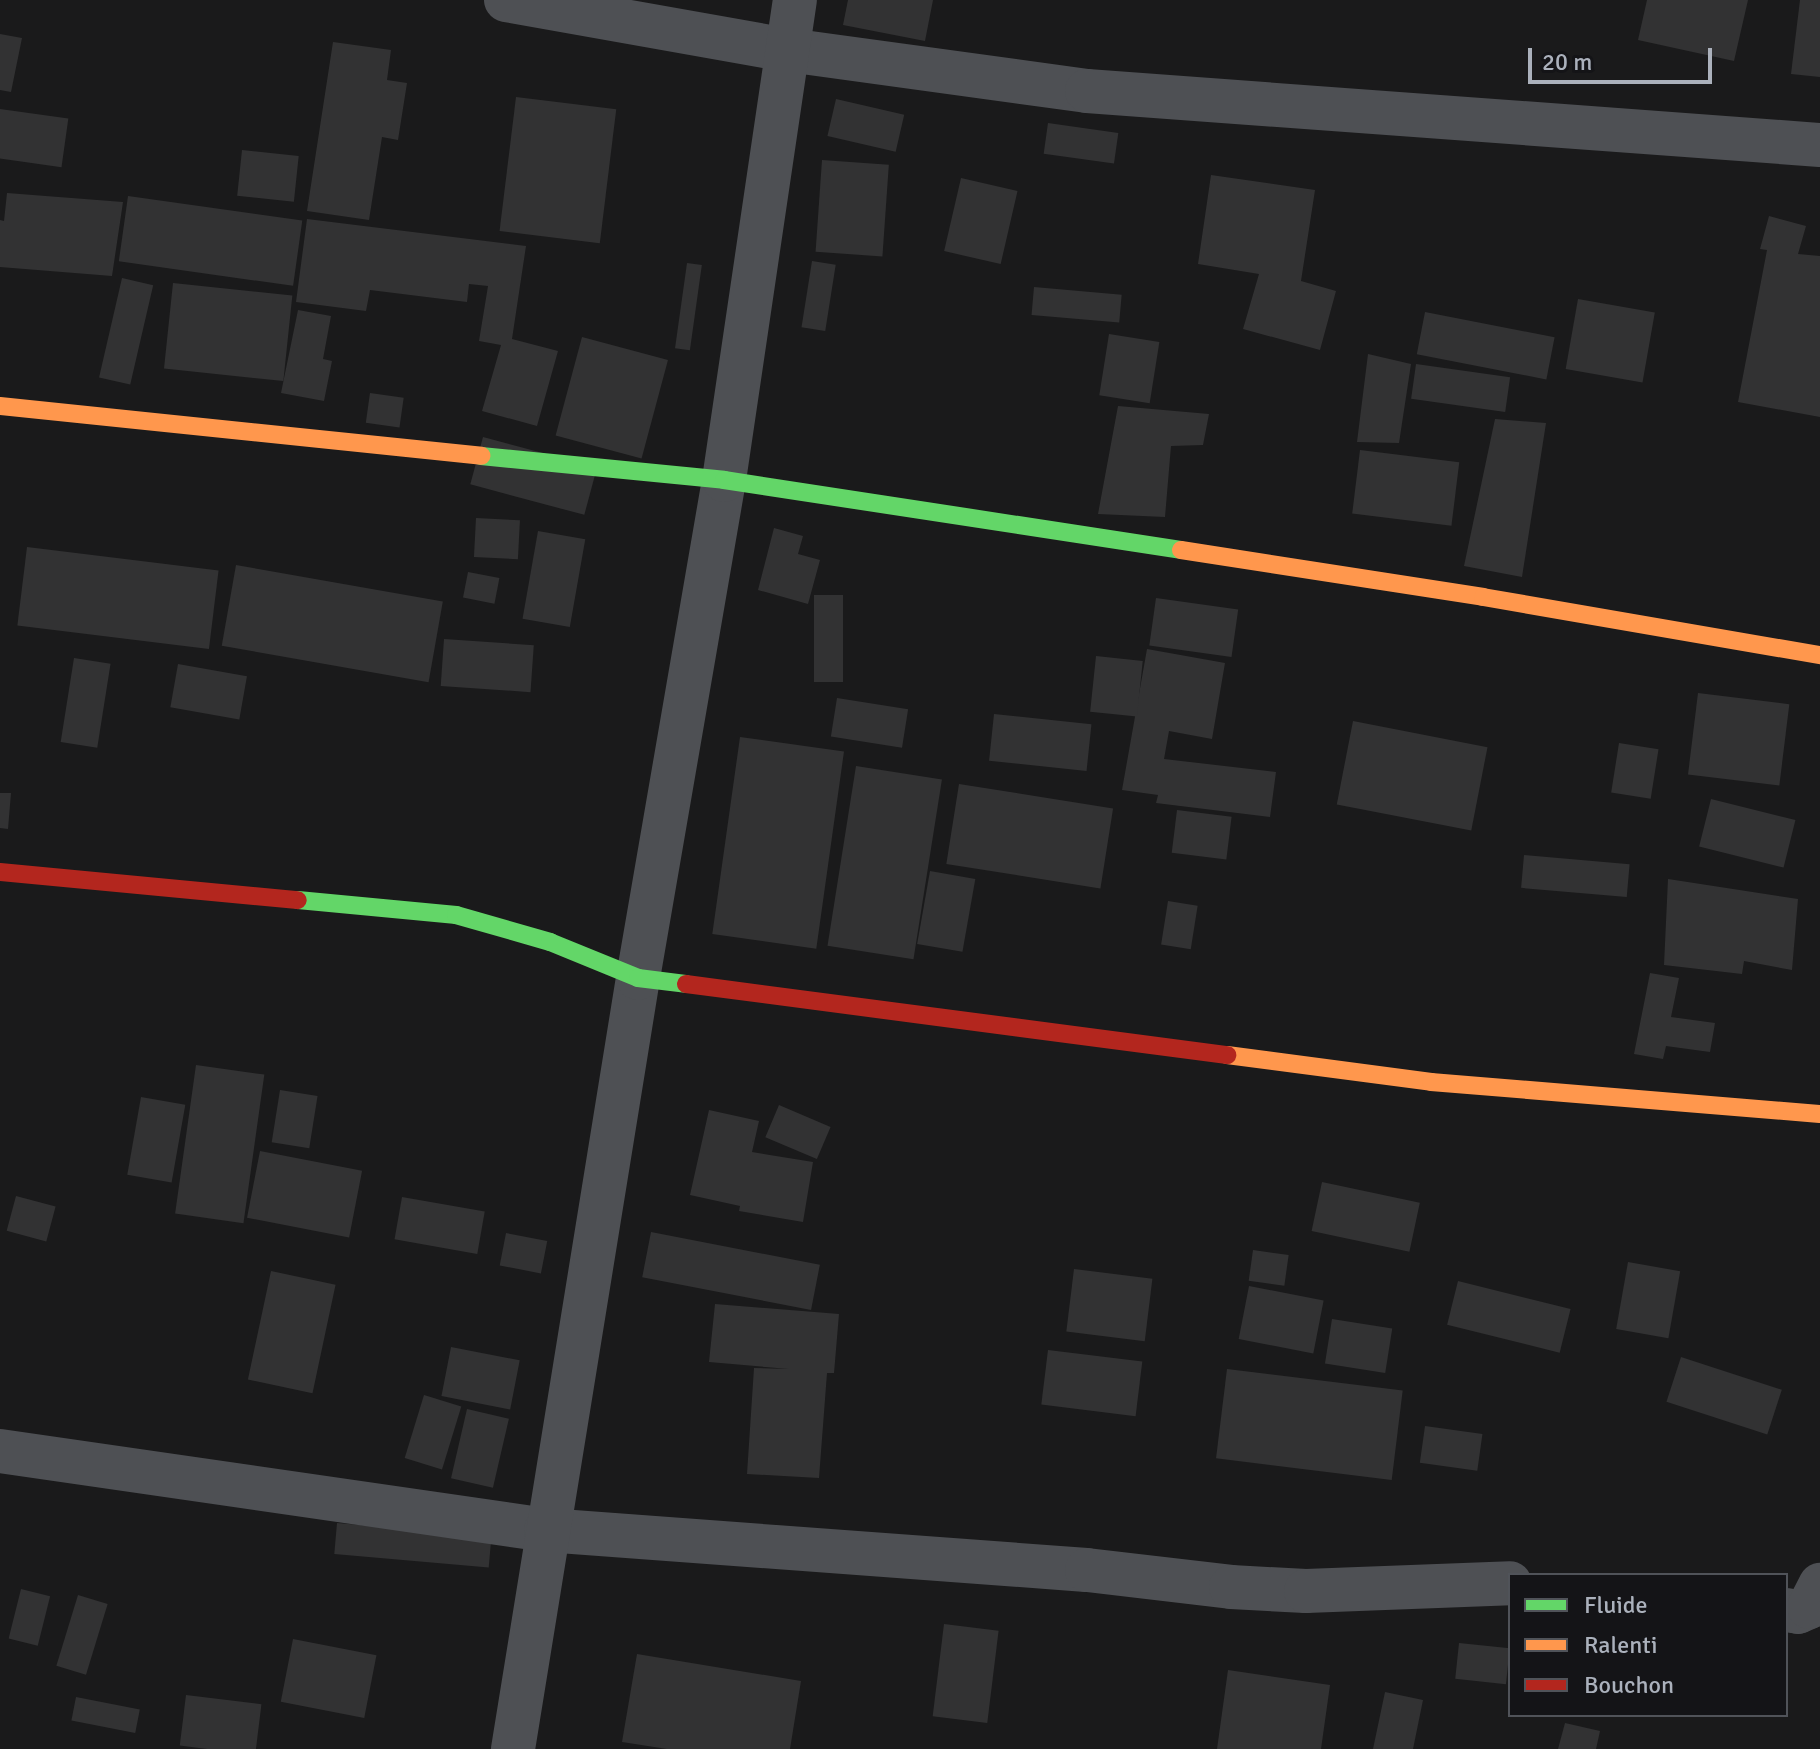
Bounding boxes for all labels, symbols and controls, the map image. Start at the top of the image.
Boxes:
scale bar [1532,32,1716,82]
text: 20 m [1542,47,1592,77]
legend [1508,1573,1788,1717]
text: Fluide [1584,1590,1648,1620]
text: Ralenti [1584,1630,1657,1660]
text: Bouchon [1584,1670,1674,1700]

